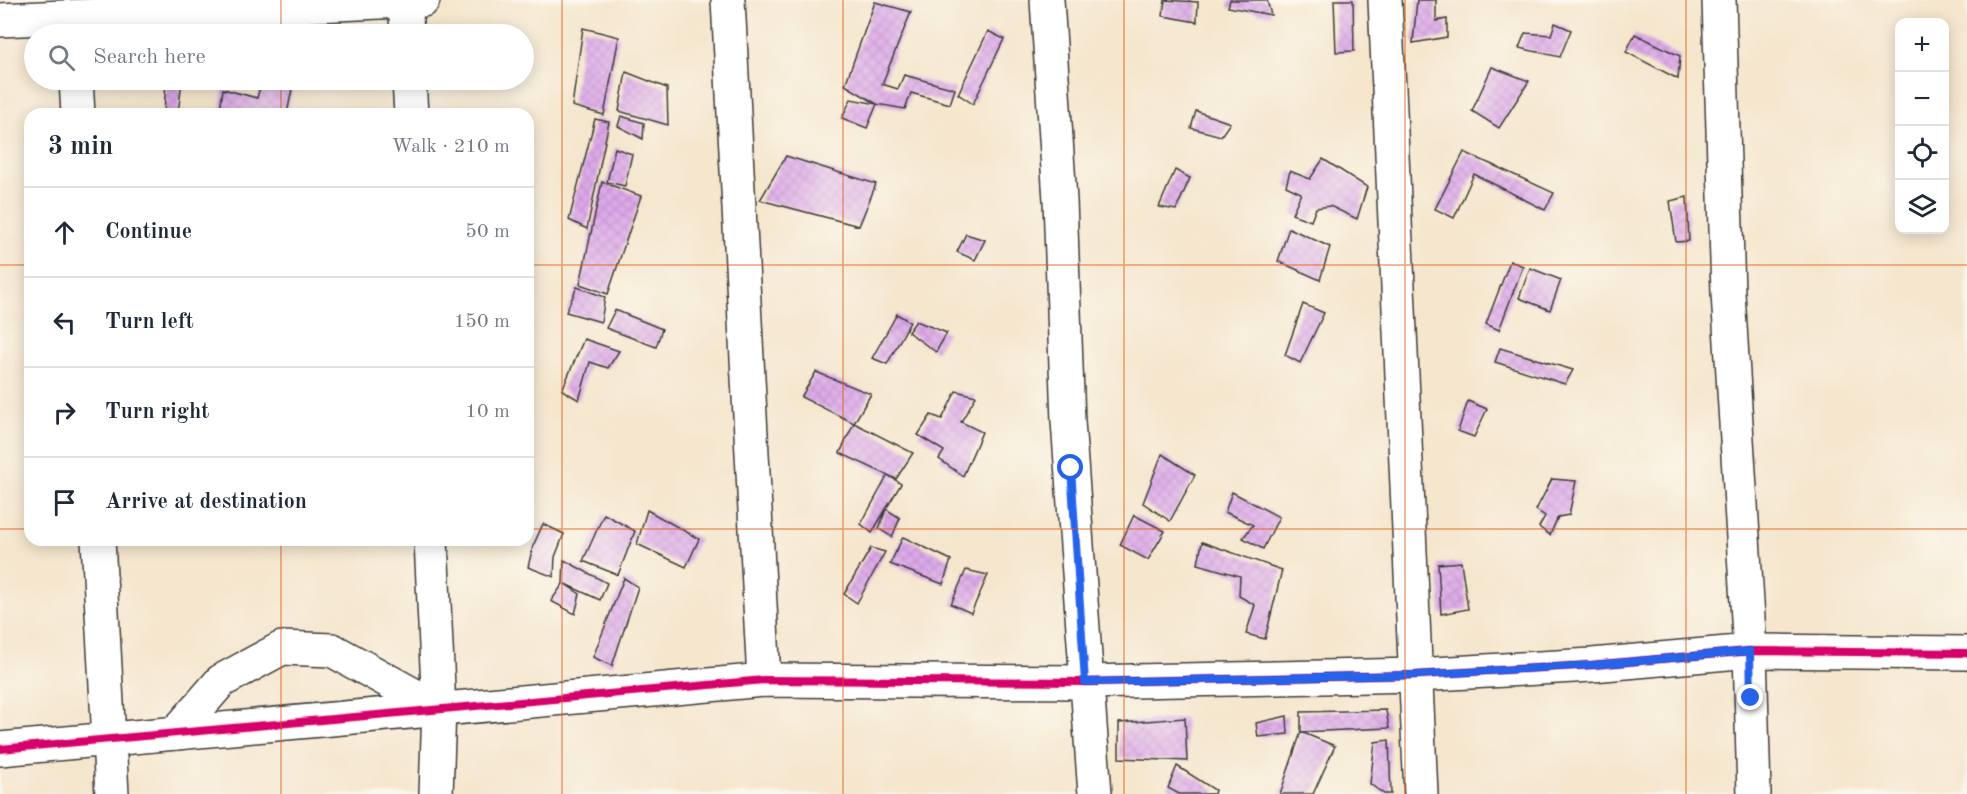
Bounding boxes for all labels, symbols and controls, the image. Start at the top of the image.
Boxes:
map controls [1895,18,1949,234]
button: + [1895,18,1949,72]
search box [24,24,534,90]
icon: search [45,41,78,74]
text: Search here [93,46,206,68]
button: − [1895,72,1949,126]
button: locate [1895,126,1949,180]
text: 3 min [48,134,113,160]
text: Walk · 210 m [391,137,510,157]
button: layers [1895,180,1949,234]
icon: ahead [48,216,81,249]
text: Continue [105,221,192,243]
text: 50 m [465,222,510,242]
icon: left [48,306,81,339]
text: Turn left [105,311,194,333]
text: 150 m [454,312,510,332]
icon: right [48,396,81,429]
text: Turn right [105,401,209,423]
text: 10 m [465,402,510,422]
route start [1057,454,1083,480]
icon: arrive [48,486,81,519]
text: Arrive at destination [105,491,307,513]
route end [1737,684,1763,710]

